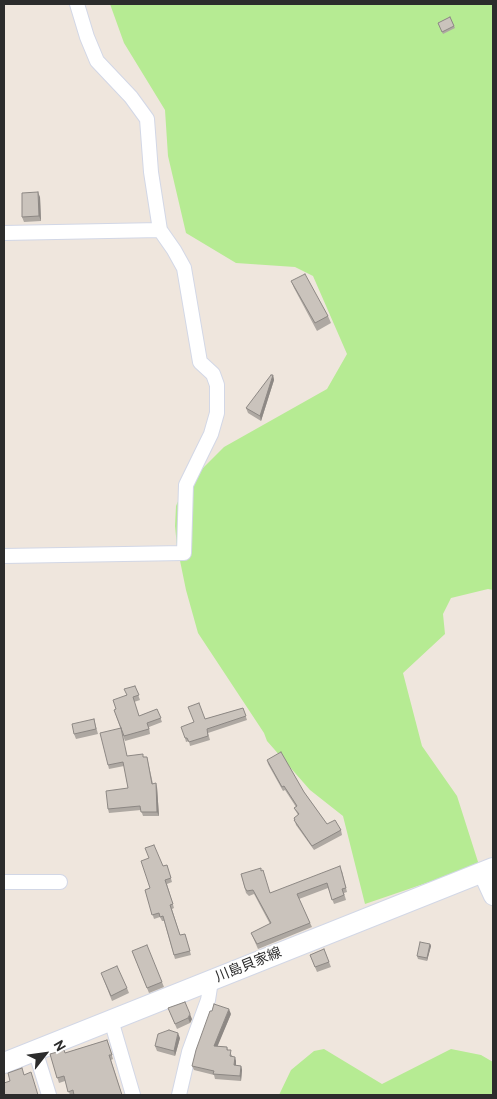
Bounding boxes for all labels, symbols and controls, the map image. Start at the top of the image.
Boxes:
street label: 川島貝家線 [213,945,285,987]
north arrow [20,1029,70,1079]
text: N [49,1038,68,1055]

